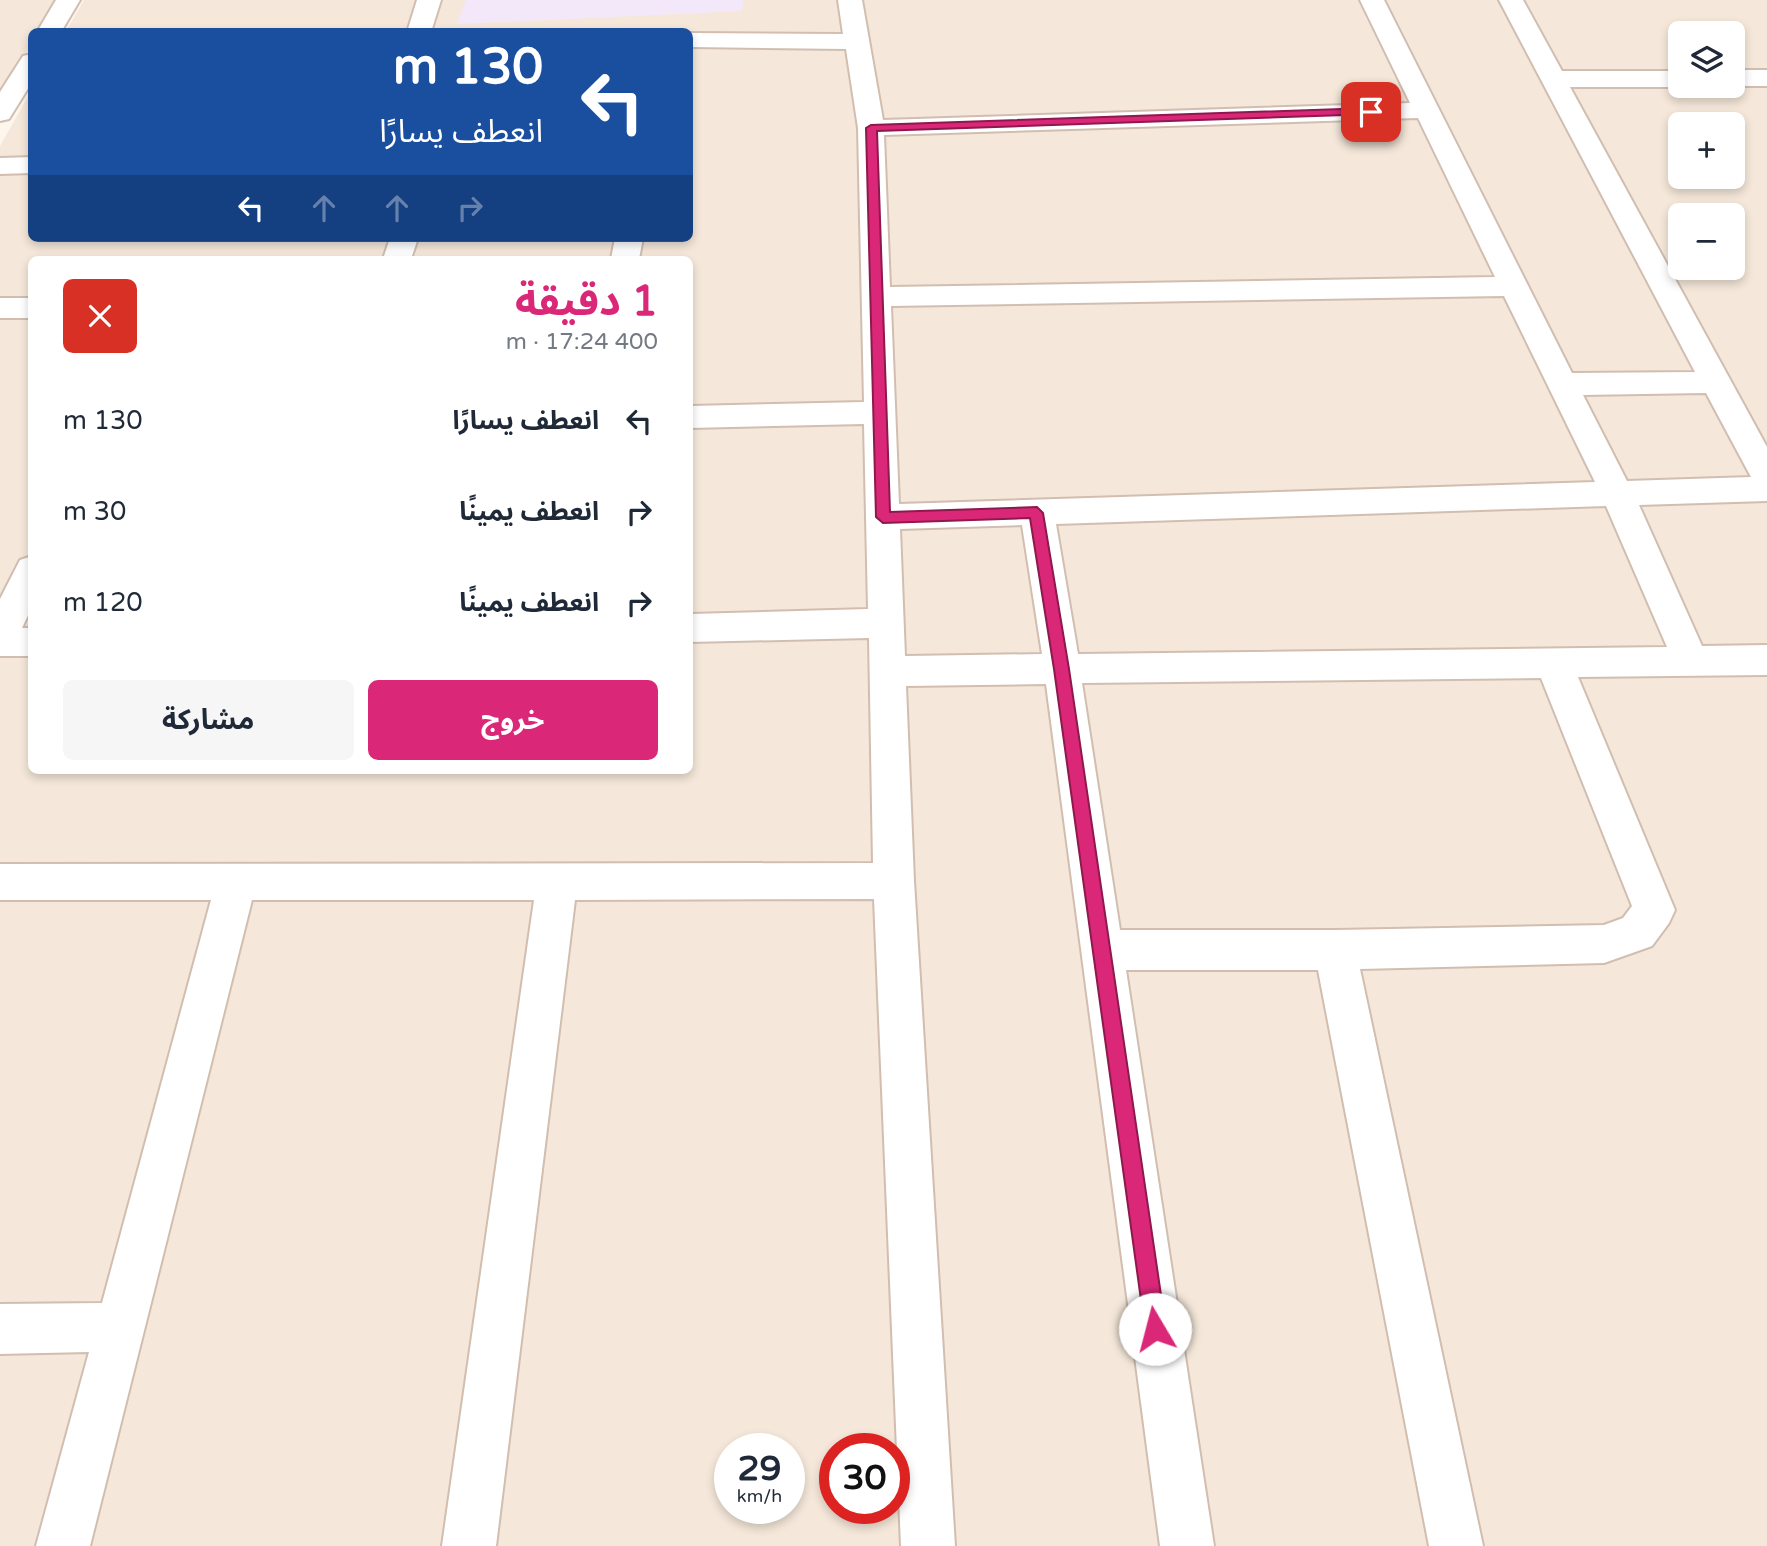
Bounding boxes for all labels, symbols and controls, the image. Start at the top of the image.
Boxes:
map controls [1668,21,1745,280]
button: layers [1668,21,1745,98]
text: 130 m [393,38,543,97]
icon: left [567,56,658,147]
pin [1341,82,1401,142]
icon: arrive [1352,93,1390,131]
button: + [1668,112,1745,189]
text: انعطف يسارًا [379,113,543,151]
icon: left [232,189,270,227]
icon: ahead [305,189,343,227]
icon: ahead [378,189,416,227]
icon: right [451,189,489,227]
button: − [1668,203,1745,280]
text: 1 دقيقة [515,276,658,327]
button: close [63,279,137,353]
text: 400 m · 17:24 [506,328,658,356]
icon: left [620,402,658,440]
text: 130 m [63,405,143,436]
text: انعطف يسارًا [453,405,599,436]
icon: right [620,493,658,531]
text: 30 m [63,496,126,527]
text: انعطف يمينًا [459,496,599,527]
icon: right [620,584,658,622]
text: 120 m [63,587,143,618]
text: انعطف يمينًا [459,587,599,618]
button: مشاركة [63,680,354,760]
button: خروج [368,680,658,760]
position arrow [1118,1292,1192,1366]
speed limit sign: 30 [819,1433,910,1524]
text: 29 [738,1448,781,1490]
text: km/h [737,1485,782,1507]

